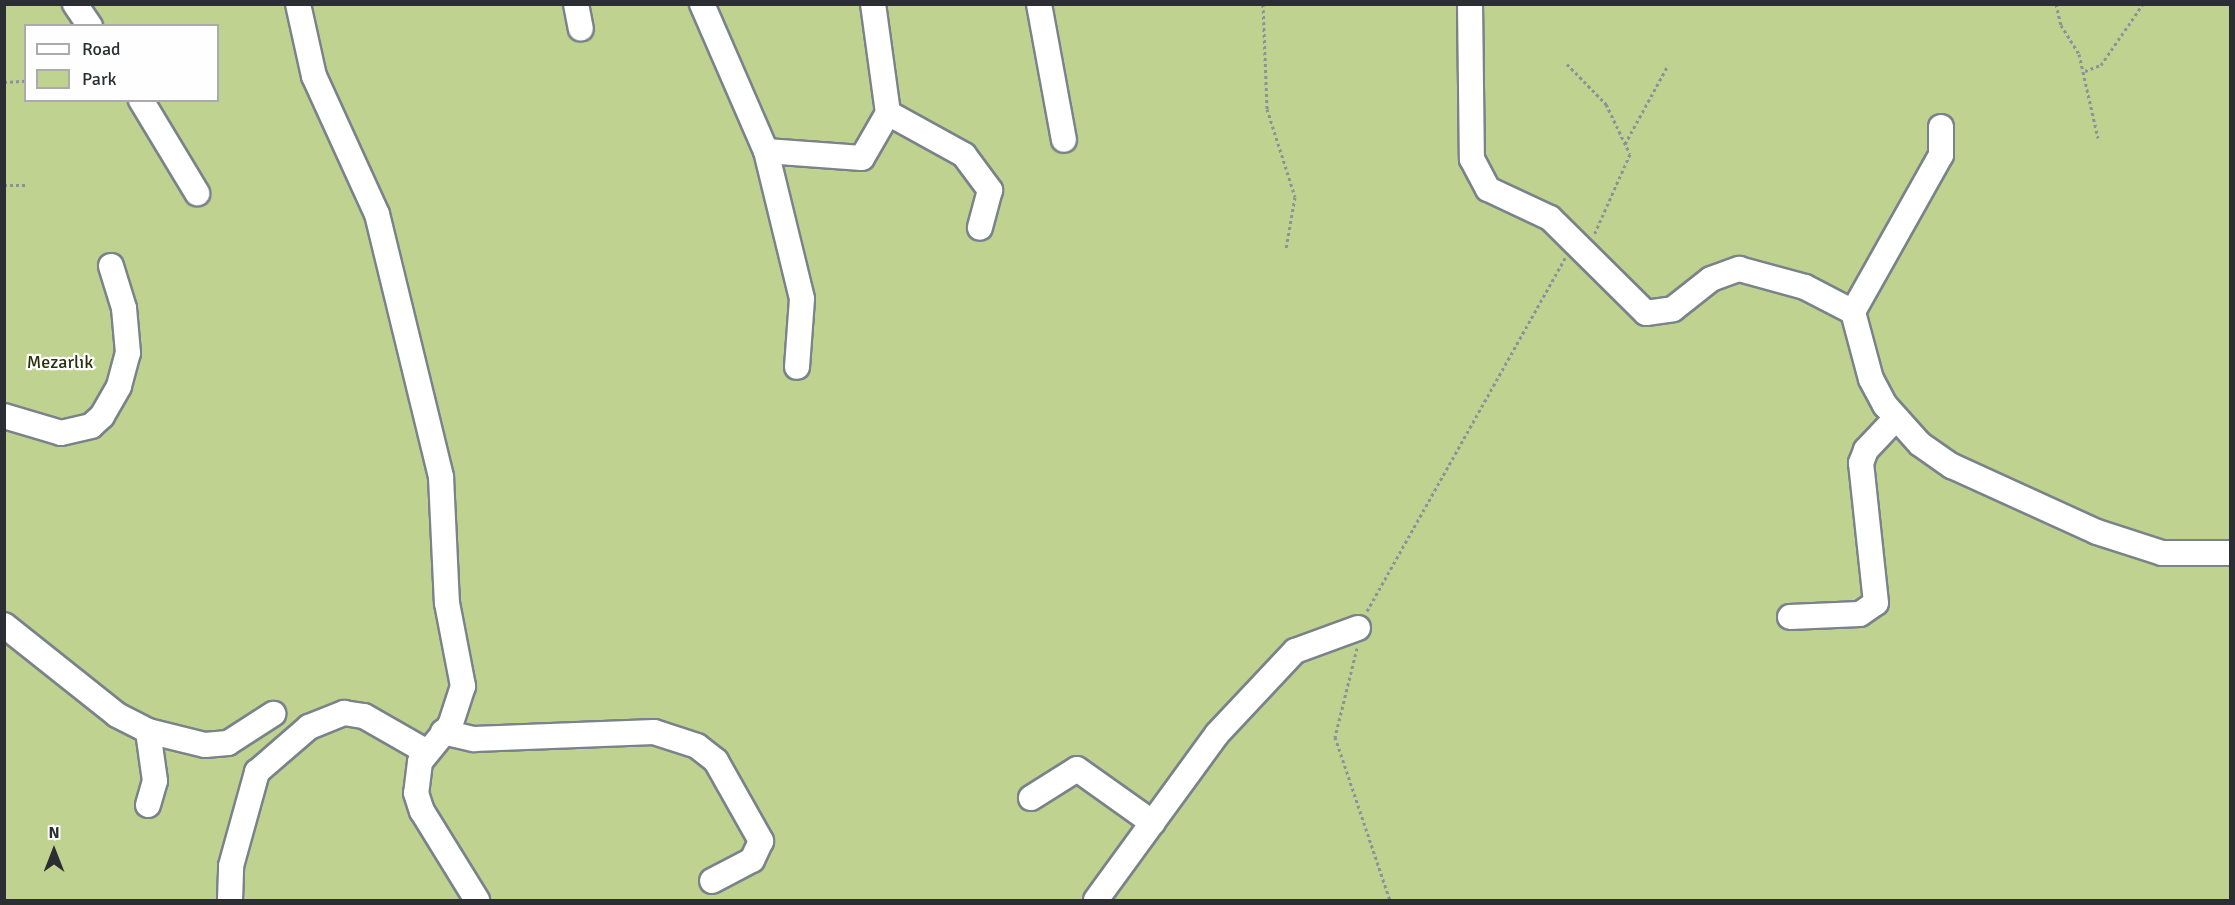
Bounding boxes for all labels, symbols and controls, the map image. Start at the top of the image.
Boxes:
legend [24,24,219,102]
text: Road [82,38,121,60]
text: Park [82,68,117,90]
park label: Mezarlık [27,351,93,373]
north arrow [24,821,84,881]
text: N [48,823,60,843]

